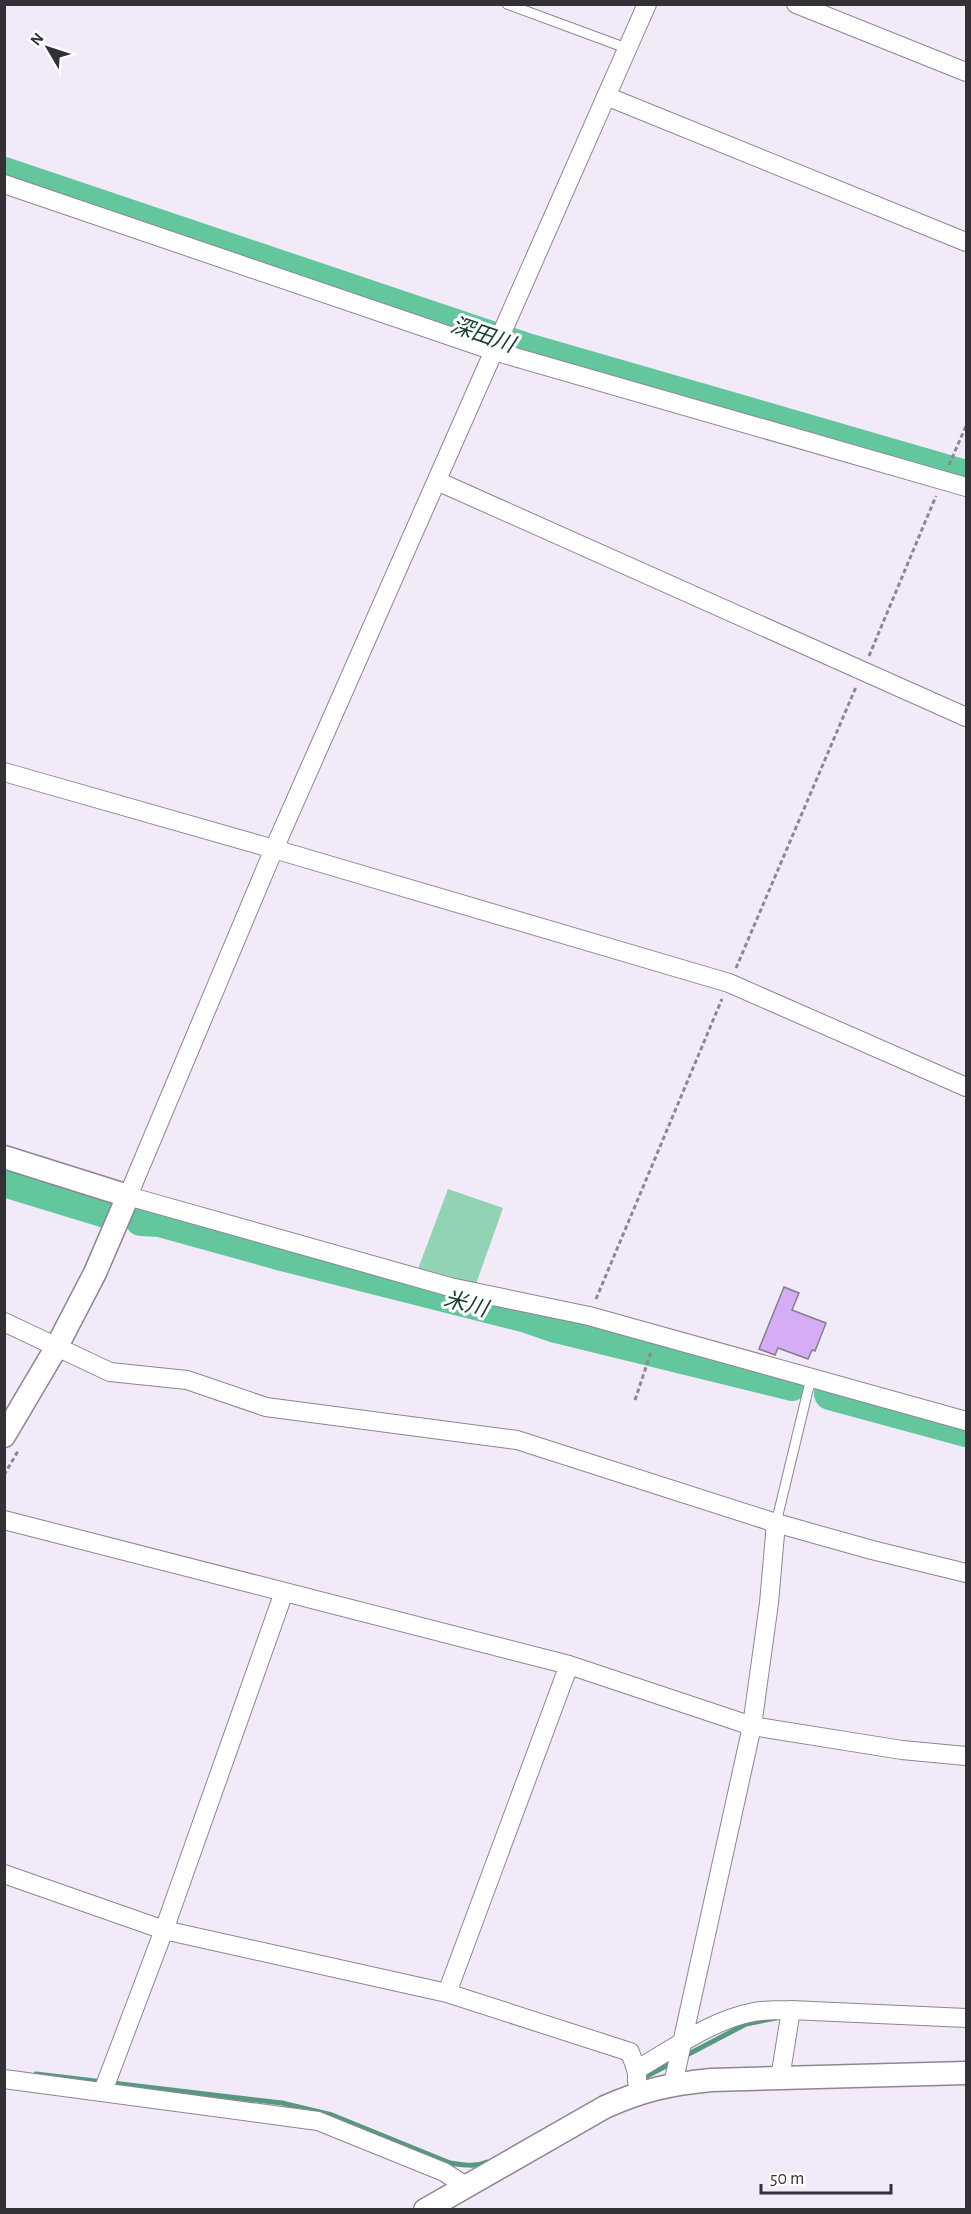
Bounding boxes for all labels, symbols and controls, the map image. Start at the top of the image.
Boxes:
north arrow [18,18,78,78]
text: N [27,30,47,49]
water label: 深田川 [448,313,520,357]
water label: 米川 [442,1287,492,1321]
scale bar [761,2157,892,2195]
text: 50 m [770,2170,804,2188]

